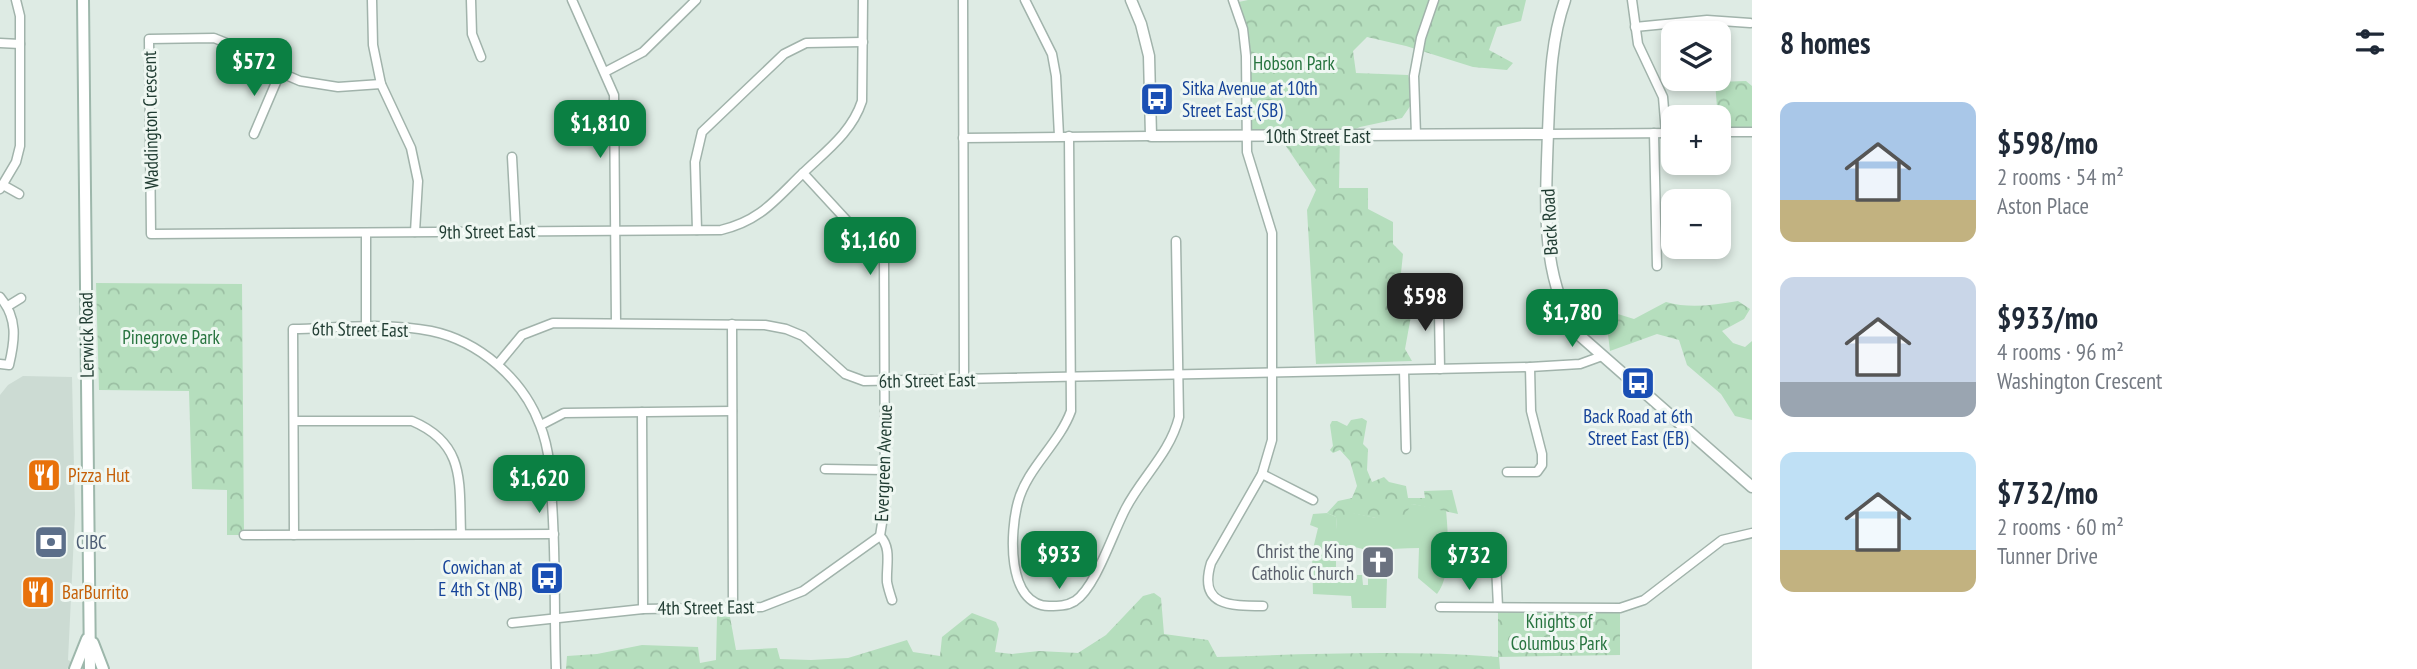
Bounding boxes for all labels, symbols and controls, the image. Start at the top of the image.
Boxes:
map controls [1661,21,1731,259]
button: layers [1661,21,1731,91]
text: 8 homes [1780,23,1871,62]
icon: filters [2351,23,2389,61]
pin: $572 [213,38,295,98]
text: $572 [232,46,276,75]
street label: Waddington Crescent [137,50,163,189]
park label: Hobson Park [1253,51,1336,75]
place label: Sitka Avenue at 10th Street East (SB) [1182,76,1318,122]
bus stop icon: Sitka Avenue at 10th Street East (SB) [1138,80,1176,118]
pin: $1,810 [543,100,657,160]
button: + [1661,105,1731,175]
text: $1,810 [570,108,630,137]
text: $598/mo [1997,123,2098,162]
street label: 10th Street East [1265,124,1372,148]
icon: home [1836,130,1920,214]
text: 2 rooms · 54 m² [1997,162,2124,191]
street label: Back Road [1535,188,1563,256]
button: − [1661,189,1731,259]
text: Aston Place [1997,191,2089,220]
street label: 9th Street East [438,218,536,244]
pin: $1,160 [813,218,927,277]
text: $1,160 [840,225,900,254]
pin: $598 [1384,274,1466,333]
text: $598 [1403,281,1447,310]
pin: $1,780 [1515,290,1629,349]
street label: Lerwick Road [73,292,99,378]
text: $1,780 [1542,297,1602,326]
text: $933/mo [1997,298,2098,337]
icon: home [1836,305,1920,389]
street label: 6th Street East [311,316,409,342]
park label: Pinegrove Park [122,325,220,349]
text: 4 rooms · 96 m² [1997,337,2124,366]
bus stop icon: Back Road at 6th Street East (EB) [1619,364,1657,402]
text: Washington Crescent [1997,366,2162,395]
street label: 6th Street East [878,367,976,393]
street label: Evergreen Avenue [869,404,897,522]
place label: Back Road at 6th Street East (EB) [1583,404,1693,450]
restaurant icon: Pizza Hut [25,456,63,494]
pin: $1,620 [482,456,596,515]
place label: Pizza Hut [68,463,130,487]
text: $1,620 [509,463,569,492]
text: $732/mo [1997,473,2098,512]
icon: home [1836,480,1920,564]
text: 2 rooms · 60 m² [1997,512,2124,541]
bank icon: CIBC [32,523,70,561]
place label: CIBC [76,530,107,554]
pin: $933 [1018,532,1100,591]
pin: $732 [1428,532,1510,592]
text: $933 [1037,539,1081,568]
place label: Christ the King Catholic Church [1252,539,1354,585]
text: $732 [1447,540,1491,569]
text: Tunner Drive [1997,541,2098,570]
church icon: Christ the King Catholic Church [1359,543,1397,581]
place label: Cowichan at E 4th St (NB) [438,555,523,601]
bus stop icon: Cowichan at E 4th St (NB) [528,559,566,597]
restaurant icon: BarBurrito [19,573,57,611]
place label: BarBurrito [62,580,129,604]
street label: 4th Street East [657,594,755,620]
park label: Knights of Columbus Park [1511,609,1608,655]

